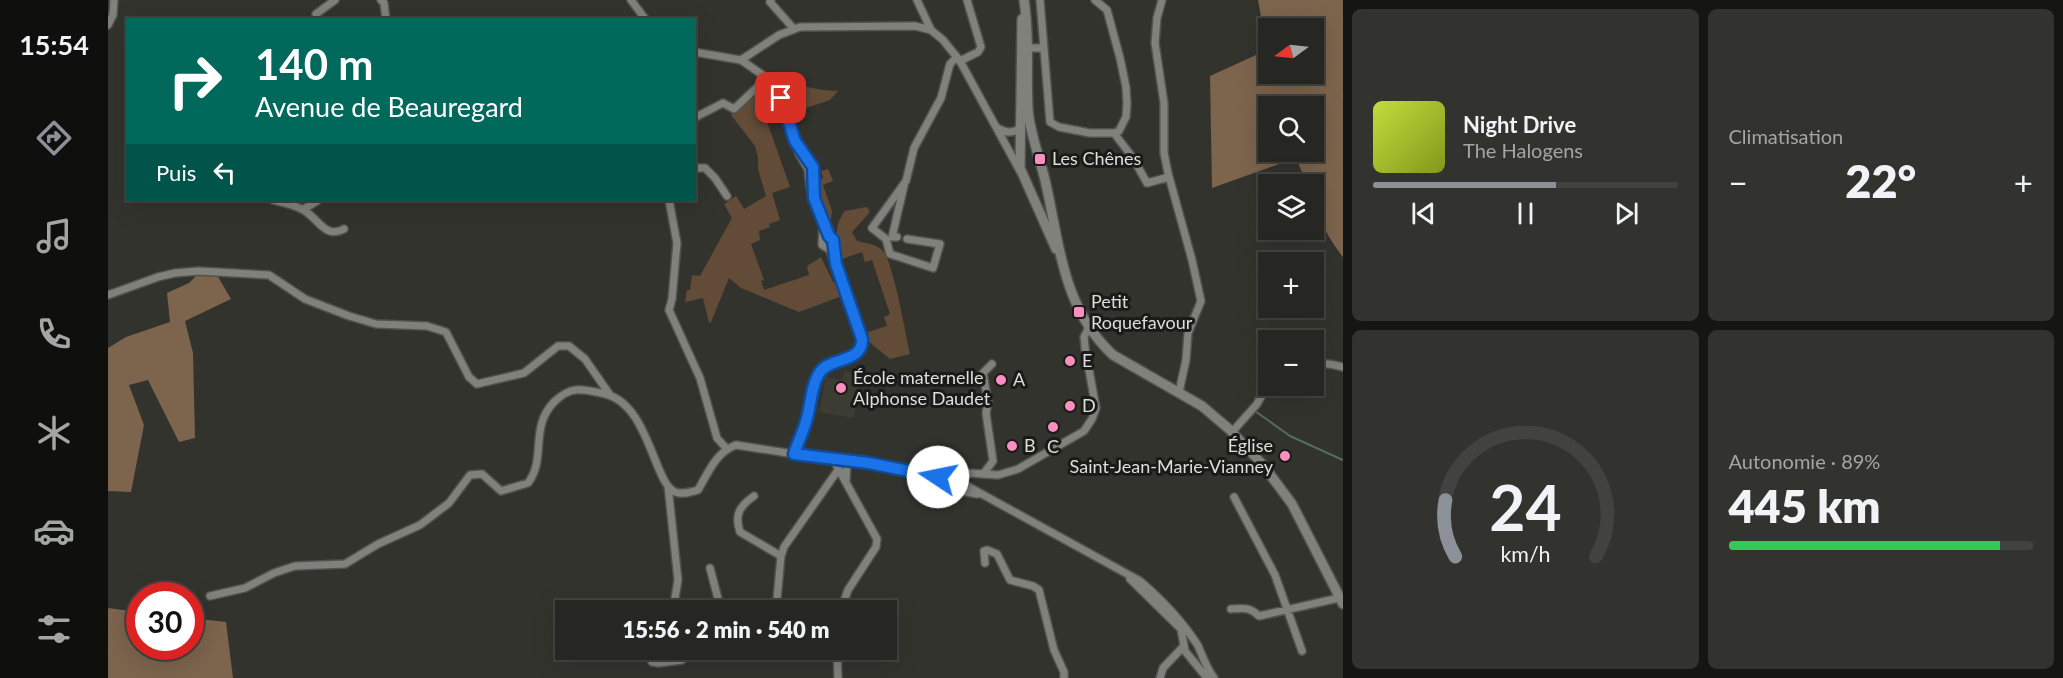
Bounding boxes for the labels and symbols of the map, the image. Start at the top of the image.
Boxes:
north arrow [1258,18,1324,84]
pin [755,72,806,123]
place label: Les Chênes [1052,147,1142,169]
marker: Les Chênes [1033,152,1047,166]
place label: Petit Roquefavour [1091,290,1193,333]
marker: Petit Roquefavour [1072,305,1086,319]
place label: E [1082,349,1092,371]
marker: E [1063,354,1077,368]
place label: École maternelle Alphonse Daudet [853,366,991,409]
place label: A [1013,368,1026,390]
marker: A [994,373,1008,387]
marker: École maternelle Alphonse Daudet [834,381,848,395]
place label: D [1082,394,1096,416]
marker: D [1063,399,1077,413]
marker: C [1046,420,1060,434]
place label: B [1024,434,1036,456]
place label: Église Saint-Jean-Marie-Vianney [1070,434,1274,477]
place label: C [1047,435,1059,457]
marker: B [1005,439,1019,453]
position arrow [906,445,970,509]
marker: Église Saint-Jean-Marie-Vianney [1278,449,1292,463]
speed limit sign: 30 [126,582,204,660]

